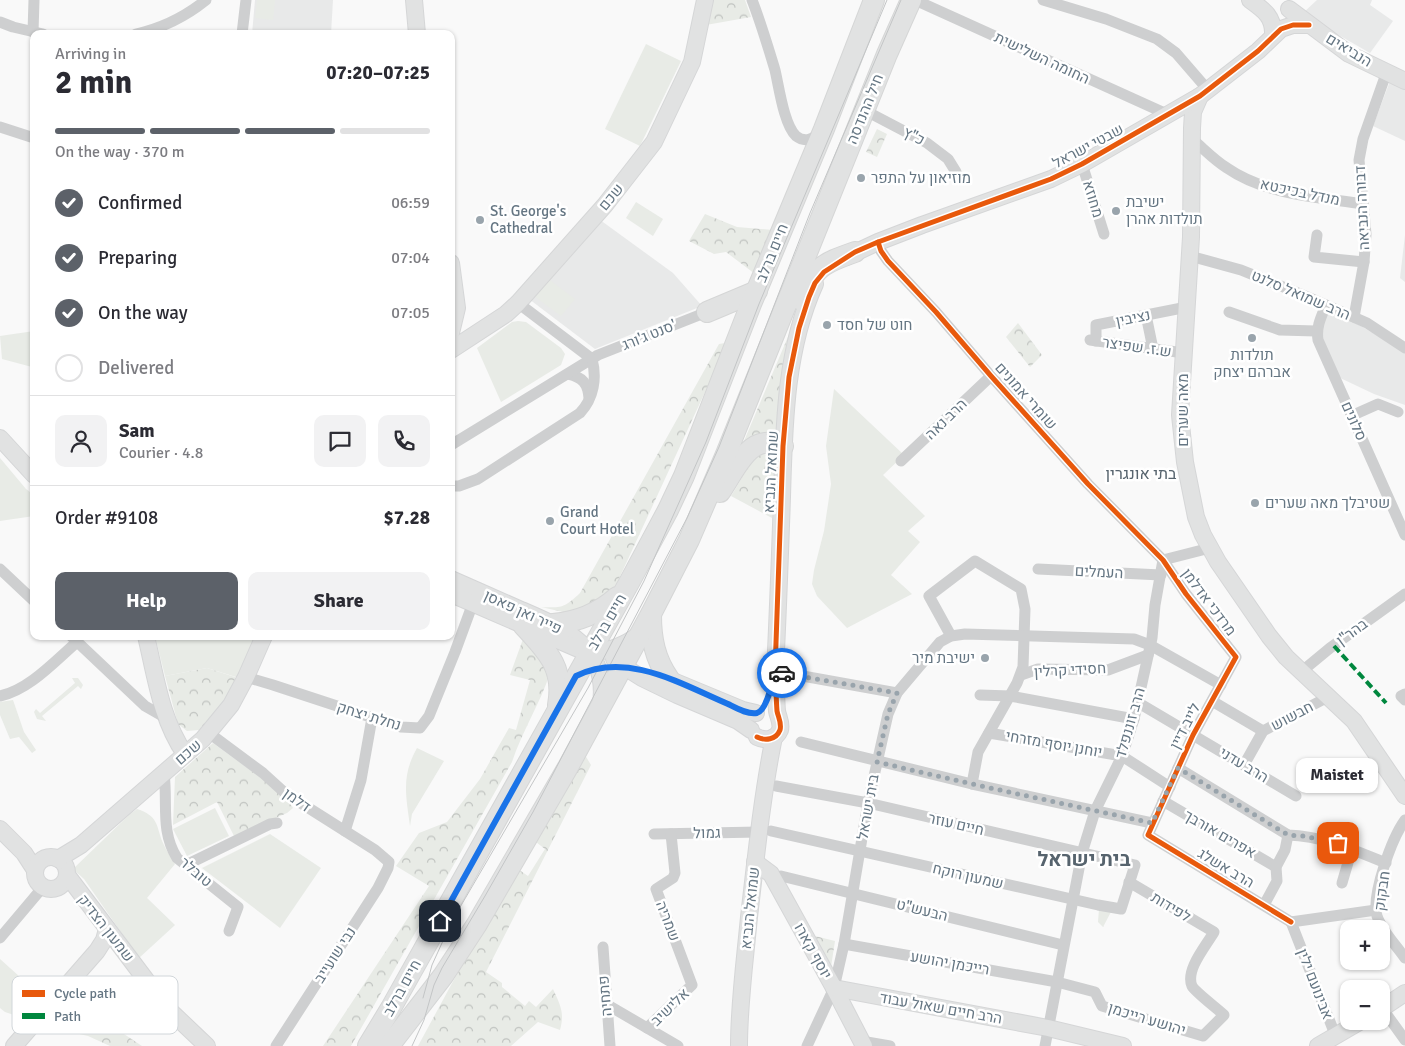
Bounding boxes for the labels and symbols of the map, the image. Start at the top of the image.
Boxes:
street label: החומה השלישית [992,28,1092,88]
street label: הנביאים [1323,29,1375,71]
street label: חיל ההנדסה [843,71,887,147]
street label: שבטי ישראל [1049,120,1127,172]
street label: כ"ץ [900,123,928,149]
street label: דבורה הנביאה [1351,165,1373,251]
place label: מוזיאון על התפר [871,169,971,187]
marker: מוזיאון על התפר [855,172,867,184]
street label: מנדל בכיכטא [1258,175,1342,209]
street label: מחוזא [1079,178,1107,220]
street label: שכם [595,180,627,214]
place label: ישיבת תולדות אהרן [1126,193,1203,228]
place label: St. George's Cathedral [490,202,567,237]
marker: ישיבת תולדות אהרן [1110,205,1122,217]
marker: St. George's Cathedral [474,214,486,226]
street label: חיים ברלב [752,221,792,285]
street label: הרב שמואל סלנט [1249,266,1353,324]
street label: נציבין [1114,306,1152,330]
street label: סנט ג'ורג' [619,316,679,354]
place label: חוט של חסד [837,316,912,334]
marker: חוט של חסד [821,319,833,331]
marker: תולדות אברהם יצחק [1246,332,1258,344]
street label: ש.ז. שפיצר [1101,333,1173,361]
place label: תולדות אברהם יצחק [1213,346,1291,381]
street label: שומרי אמונים [991,359,1061,433]
street label: מאה שערים [1174,373,1192,447]
street label: הרב נאה [921,395,971,443]
street label: סלונים [1337,399,1371,443]
street label: שמואל הנביא [760,430,782,514]
district label: בתי אונגרין [1105,464,1177,484]
place label: שטיבלך מאה שערים [1265,494,1390,512]
marker: שטיבלך מאה שערים [1249,497,1261,509]
place label: Grand Court Hotel [560,503,634,538]
marker: Grand Court Hotel [544,515,556,527]
street label: העמלים [1074,562,1124,582]
street label: מרדכי אדלמן [1178,565,1240,639]
street label: פייר ואן פאסן [481,586,565,638]
street label: חיים ברלב [584,591,630,653]
street label: בהר"ן [1333,615,1371,649]
courier [757,648,807,698]
place label: ישיבת מיר [912,649,975,667]
marker: ישיבת מיר [979,652,991,664]
street label: חסידי קרלין [1034,659,1106,681]
street label: הרב זוננפלד [1111,685,1149,761]
street label: חבשוש [1268,697,1316,735]
street label: נחלת יצחק [335,698,403,734]
street label: לייב דיין [1166,700,1204,752]
street label: יוחנן יוסף מזרחי [1004,727,1104,761]
street label: שכם [171,736,205,768]
street label: הרב עדני [1216,743,1272,787]
callout: Maistet [1297,758,1379,793]
street label: בית ישראל [853,773,883,841]
street label: דלמן [280,784,314,816]
street label: אפרים אורבך [1181,806,1259,862]
street label: חיים עוזר [926,809,986,839]
pin [1317,822,1359,864]
street label: גמול [693,824,721,842]
street label: הרב אשלג [1195,844,1257,892]
district label: בית ישראל [1037,847,1131,872]
street label: טובלר [176,853,216,891]
street label: שמעון רוקח [931,859,1005,893]
street label: שמואל הנביא [737,866,763,950]
street label: חבקוק [1370,870,1394,912]
street label: לפידות [1148,888,1194,926]
street label: שמעון הצדיק [74,891,138,965]
street label: הבעש"ט [894,895,950,925]
street label: שמריה [652,898,684,944]
pin [419,900,461,942]
street label: יוסף קארו [790,920,836,982]
street label: נבי שועייב [310,924,360,986]
street label: אבינועם ילין [1293,946,1337,1022]
street label: רייכמן יהושע [909,947,991,979]
street label: חיים ברלב [379,957,425,1019]
street label: פתחיה [594,975,616,1017]
legend [12,976,178,1034]
street label: אלישיב [647,984,693,1030]
text: Cycle path [54,985,116,1002]
street label: הרב חיים שאול עבוד [878,988,1004,1028]
street label: יהושע רייכמן [1106,999,1188,1039]
text: Path [54,1008,81,1025]

